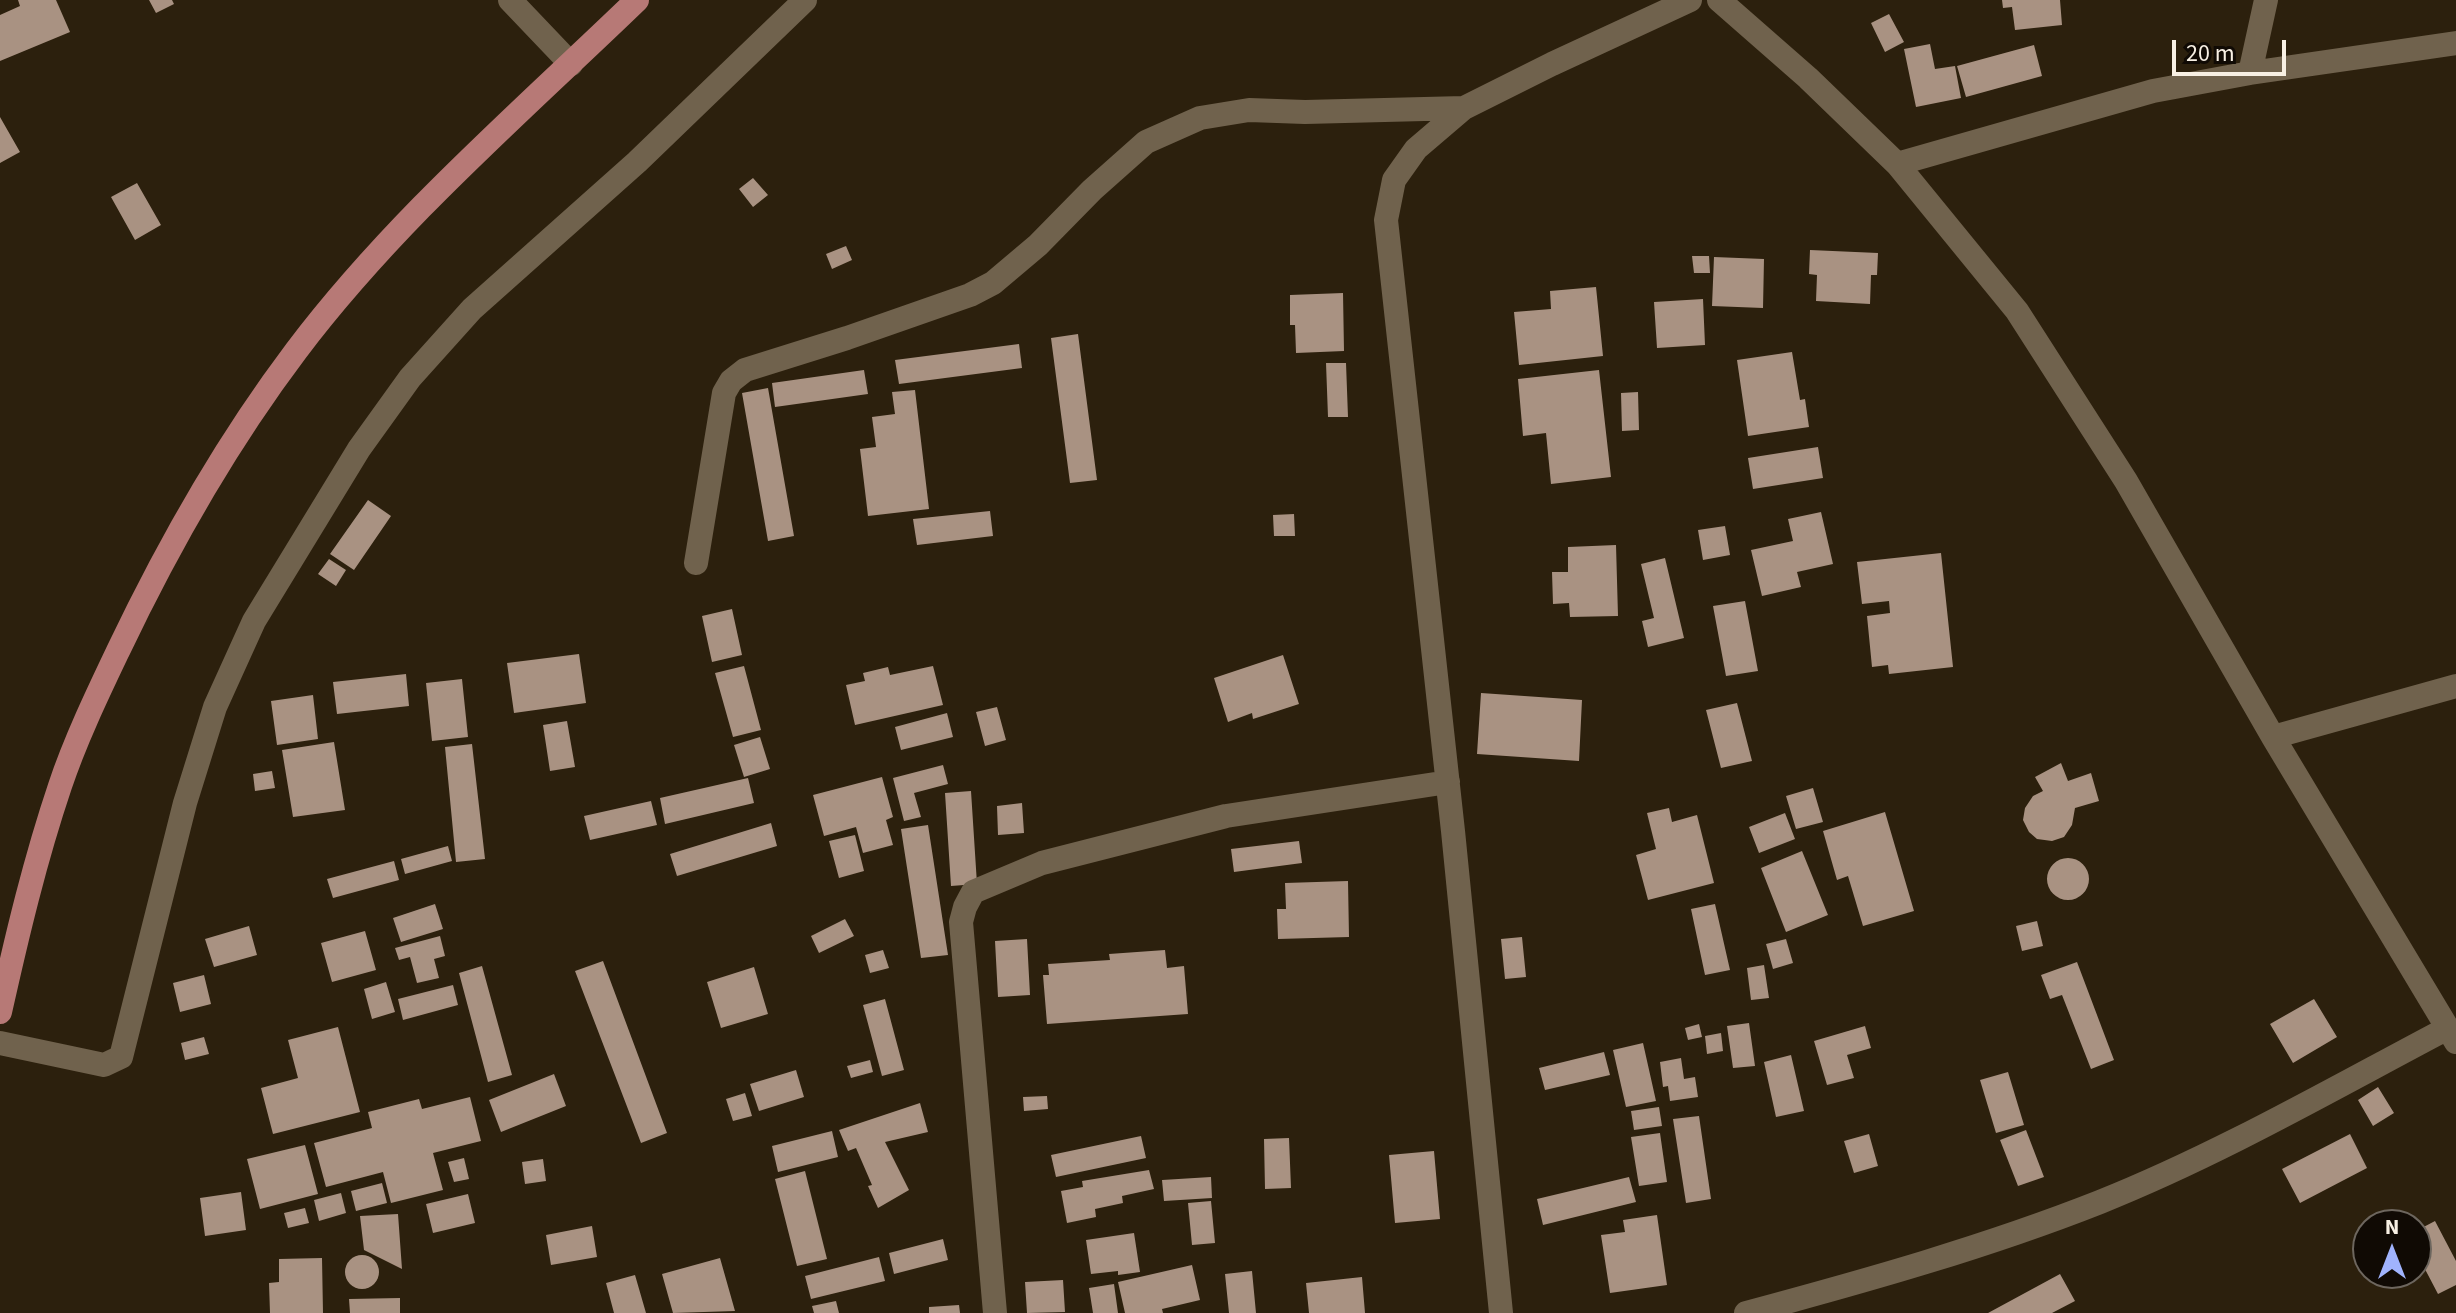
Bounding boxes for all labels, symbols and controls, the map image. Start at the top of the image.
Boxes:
scale bar [2176,24,2290,74]
text: 20 m [2186,36,2235,71]
north arrow [2352,1209,2432,1289]
text: N [2385,1211,2399,1243]

